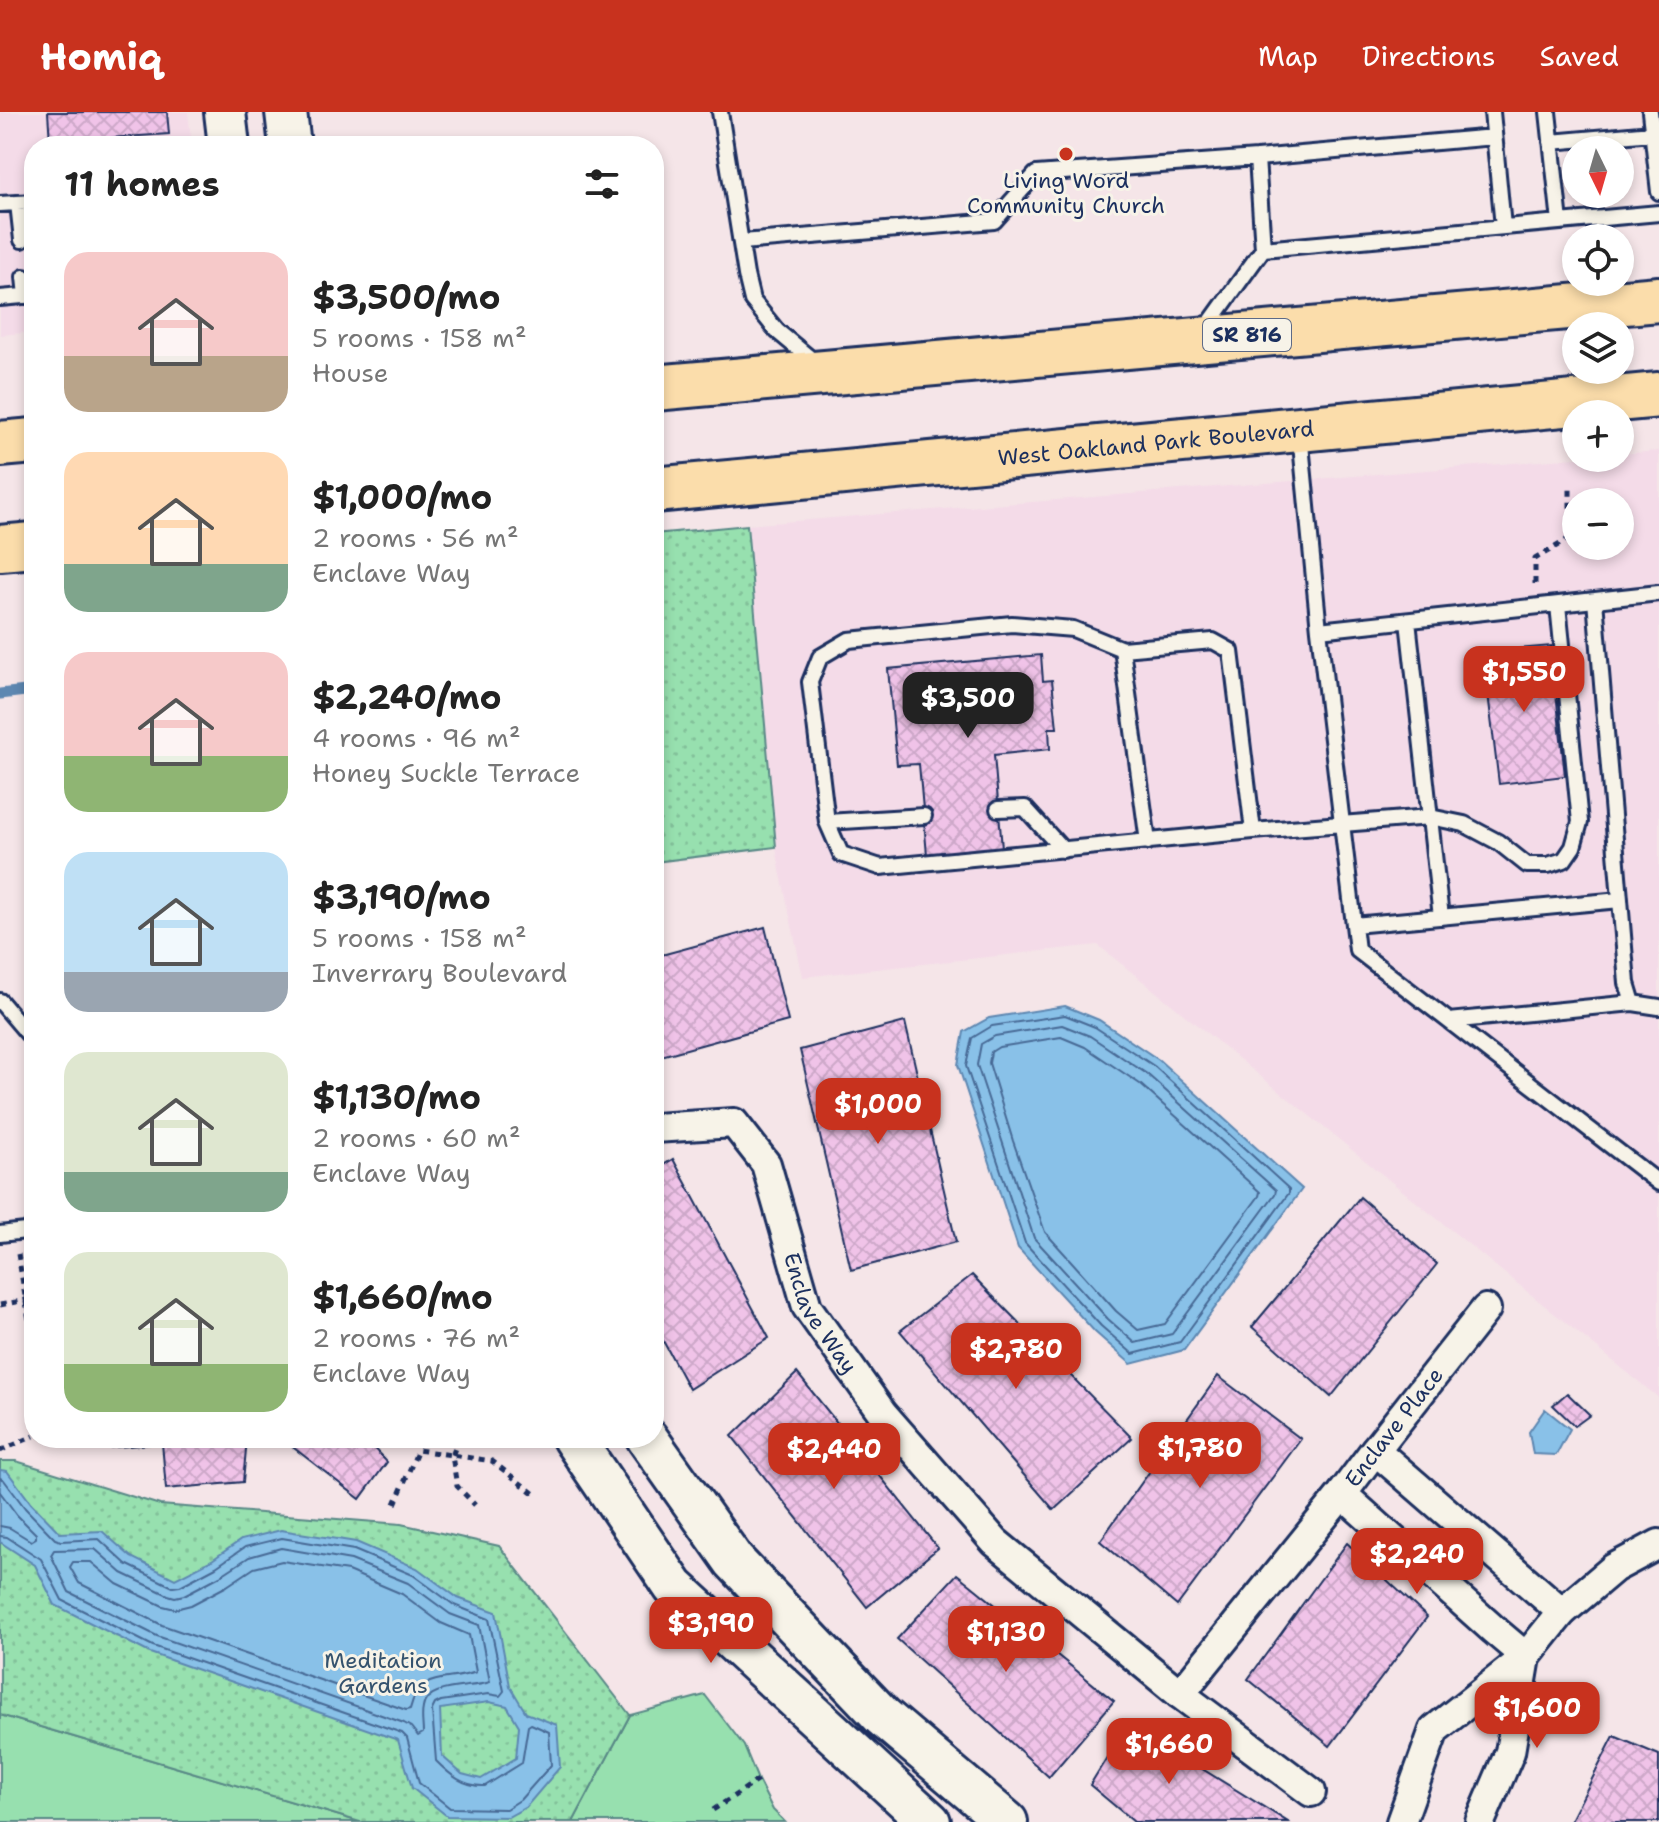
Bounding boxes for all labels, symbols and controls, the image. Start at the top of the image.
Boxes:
text: Homiq [40,31,162,82]
text: Map [1258,37,1318,75]
text: Directions [1362,37,1496,75]
text: Saved [1540,37,1619,75]
north arrow [1562,136,1634,208]
map controls [1562,136,1634,560]
marker: Living Word Community Church [1057,145,1075,163]
text: 11 homes [64,161,220,207]
icon: filters [580,162,624,206]
place label: Living Word Community Church [967,166,1165,220]
button: locate [1562,224,1634,296]
text: $3,500/mo [312,274,501,320]
icon: home [128,284,224,380]
button: layers [1562,312,1634,384]
road number: SR 816 [1203,319,1291,351]
text: 5 rooms · 158 m² [312,320,527,355]
text: House [312,355,388,390]
button: + [1562,400,1634,472]
street label: West Oakland Park Boulevard [996,413,1315,472]
text: $1,000/mo [312,474,492,520]
icon: home [128,484,224,580]
button: − [1562,488,1634,560]
text: 2 rooms · 56 m² [312,520,519,555]
text: Enclave Way [312,555,471,590]
pin: $1,550 [1459,646,1589,714]
text: $1,550 [1481,654,1567,689]
pin: $3,500 [903,672,1033,740]
text: $2,240/mo [312,674,502,720]
text: $3,500 [921,680,1015,715]
icon: home [128,684,224,780]
text: 4 rooms · 96 m² [312,720,521,755]
text: Honey Suckle Terrace [312,755,580,790]
text: $3,190/mo [312,874,491,920]
icon: home [128,884,224,980]
text: 5 rooms · 158 m² [312,920,527,955]
text: Inverrary Boulevard [312,955,567,990]
text: $1,130/mo [312,1074,481,1120]
pin: $1,000 [813,1078,943,1146]
icon: home [128,1084,224,1180]
text: $1,000 [834,1086,922,1121]
text: 2 rooms · 60 m² [312,1120,521,1155]
text: Enclave Way [312,1155,471,1190]
street label: Enclave Way [778,1249,864,1379]
text: $1,660/mo [312,1274,493,1320]
icon: home [128,1284,224,1380]
text: 2 rooms · 76 m² [312,1320,520,1355]
pin: $2,780 [951,1323,1081,1391]
text: $2,780 [969,1331,1063,1366]
text: Enclave Way [312,1355,471,1390]
street label: Enclave Place [1338,1361,1449,1493]
pin: $1,780 [1135,1422,1265,1490]
pin: $2,440 [769,1423,899,1491]
text: $1,780 [1157,1430,1243,1465]
text: $2,440 [786,1431,882,1466]
pin: $2,240 [1352,1528,1482,1596]
text: $2,240 [1369,1536,1465,1571]
pin: $3,190 [646,1597,776,1665]
text: $3,190 [667,1605,755,1640]
pin: $1,130 [941,1606,1071,1674]
text: $1,130 [966,1614,1046,1649]
park label: Meditation Gardens [324,1646,442,1700]
pin: $1,600 [1472,1682,1602,1750]
text: $1,600 [1493,1690,1581,1725]
pin: $1,660 [1104,1718,1234,1786]
text: $1,660 [1125,1726,1213,1761]

